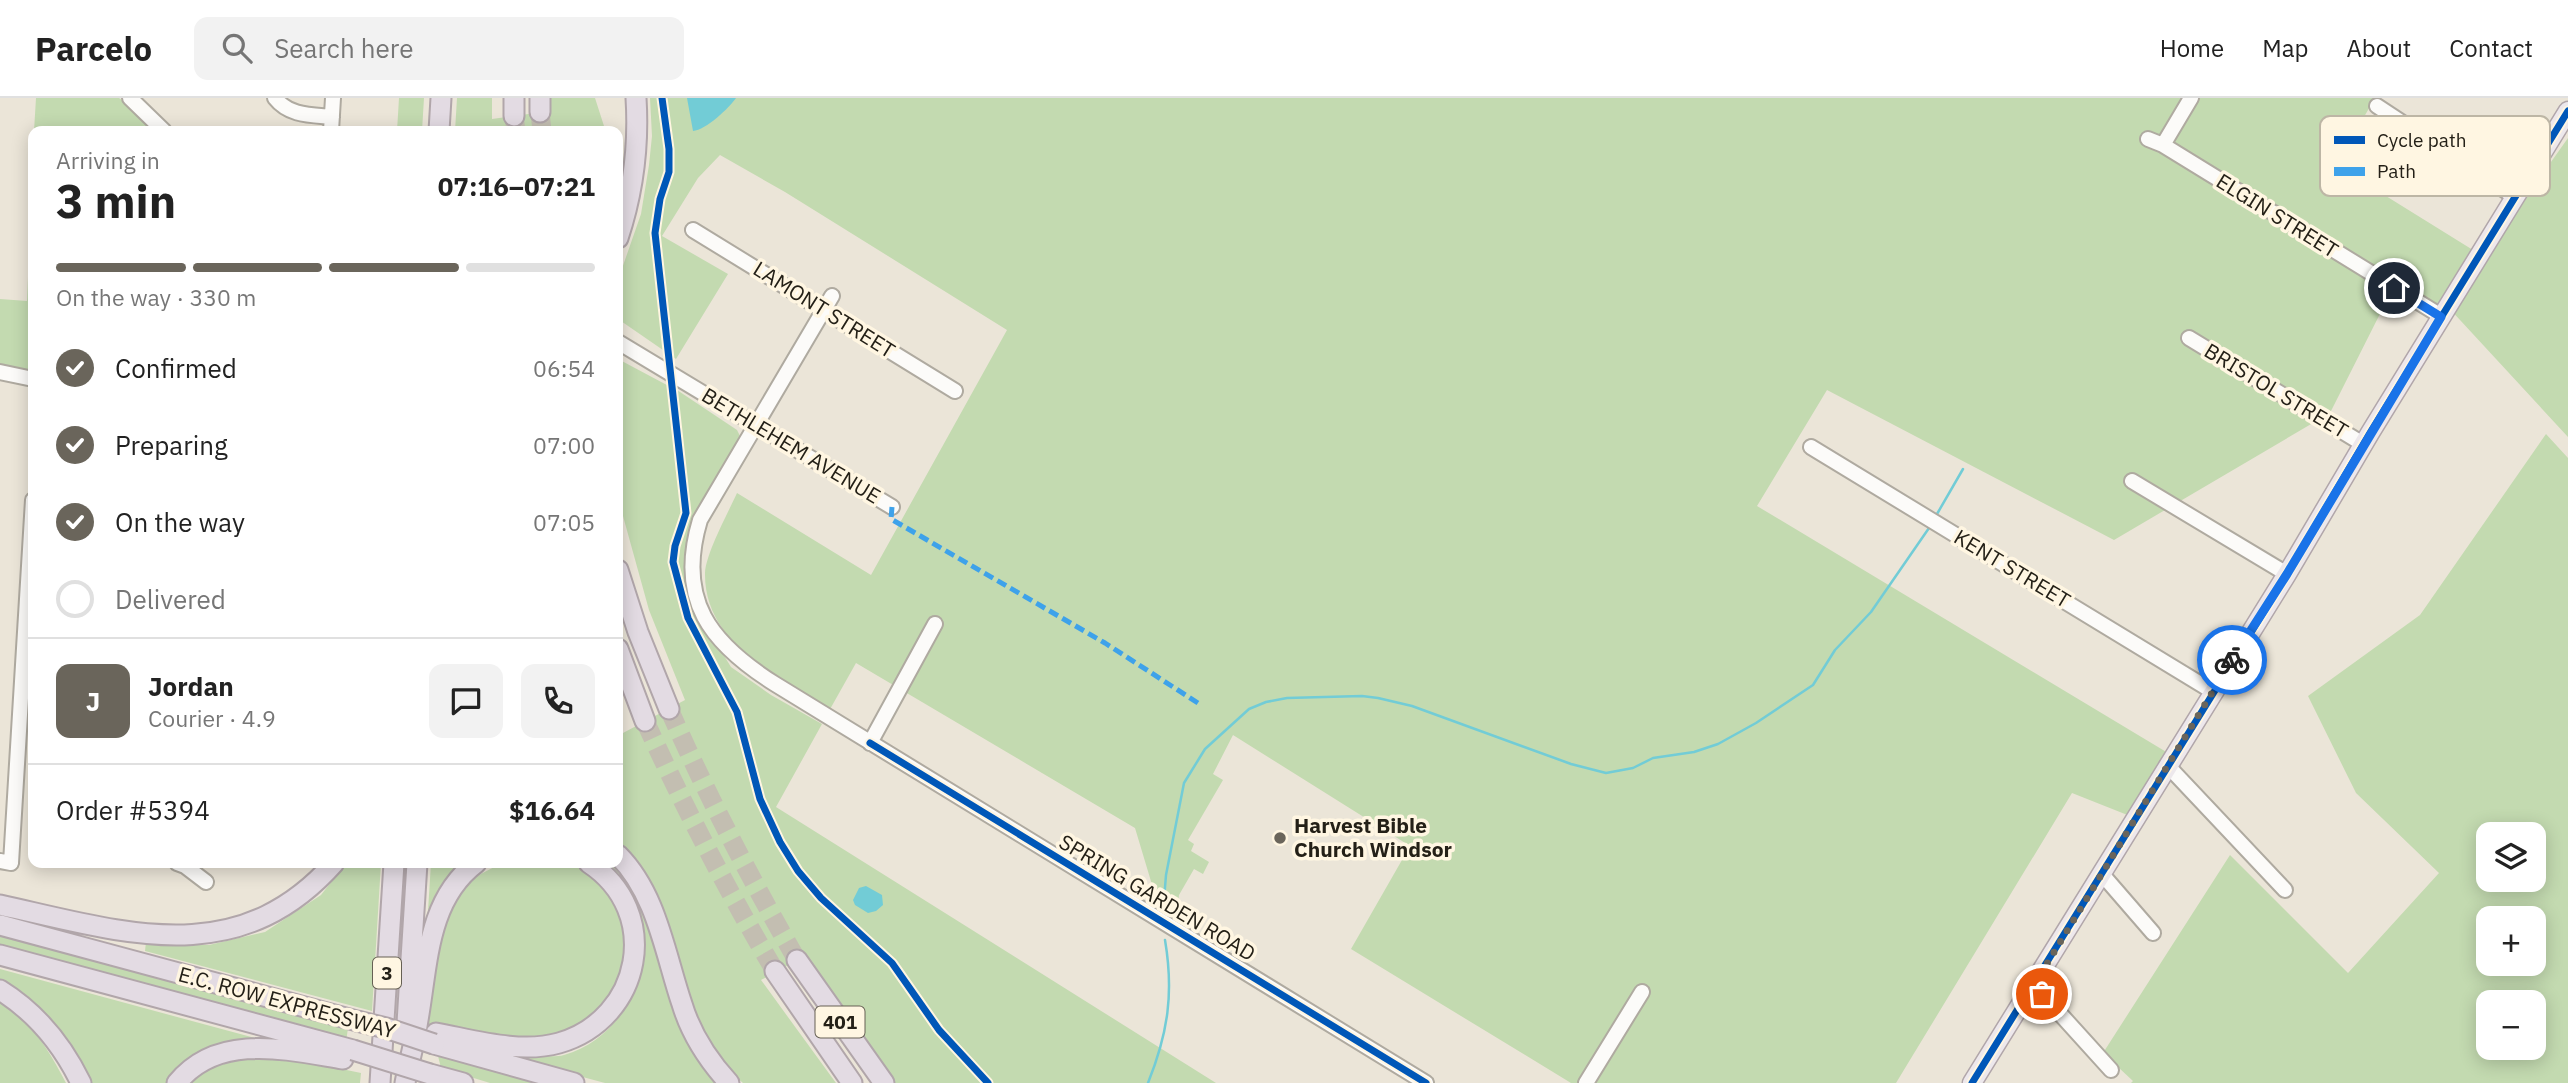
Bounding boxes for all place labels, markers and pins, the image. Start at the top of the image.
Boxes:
pin [2364,258,2424,318]
place label: Harvest Bible Church Windsor [1294,811,1453,863]
marker: Harvest Bible Church Windsor [1272,830,1288,846]
pin [2012,964,2072,1024]

